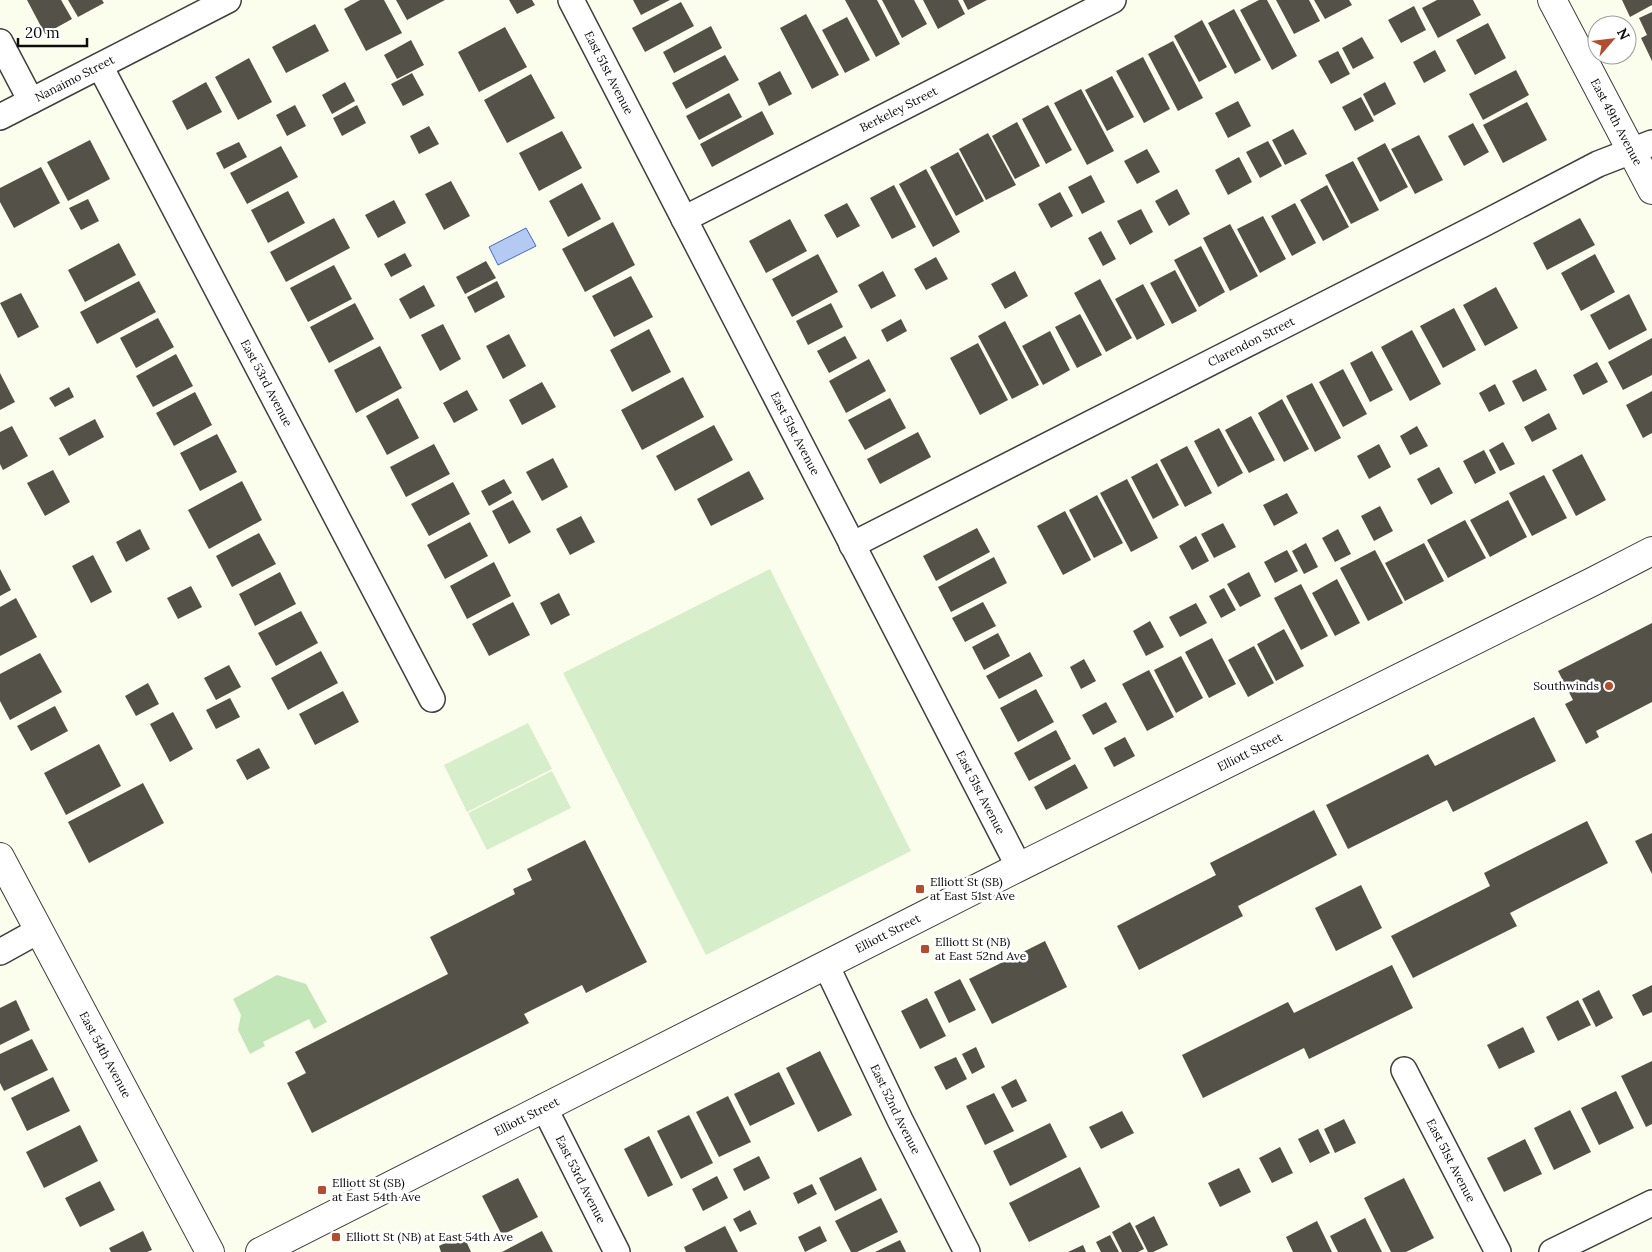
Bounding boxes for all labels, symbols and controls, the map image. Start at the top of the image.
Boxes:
scale bar [18,15,86,47]
north arrow [1587,15,1637,65]
text: 20 m [25,23,60,42]
text: N [1613,25,1634,43]
street label: East 51st Avenue [581,28,637,117]
street label: Nanaimo Street [32,51,117,105]
street label: East 49th Avenue [1588,76,1646,168]
street label: Berkeley Street [857,83,940,135]
street label: Clarendon Street [1205,313,1297,370]
street label: East 53rd Avenue [238,337,296,429]
street label: East 51st Avenue [768,389,824,478]
place label: Southwinds [1533,678,1599,693]
marker: Southwinds [1603,680,1615,692]
street label: Elliott Street [1215,729,1285,774]
street label: East 51st Avenue [953,748,1009,837]
place label: Elliott St (SB) at East 51st Ave [930,874,1015,903]
marker: Elliott St (SB) at East 51st Ave [914,883,926,895]
street label: Elliott Street [853,910,923,956]
place label: Elliott St (NB) at East 52nd Ave [935,934,1027,963]
marker: Elliott St (NB) at East 52nd Ave [919,943,931,955]
street label: East 54th Avenue [76,1009,135,1101]
street label: East 52nd Avenue [867,1062,924,1157]
street label: Elliott Street [491,1093,562,1139]
street label: East 51st Avenue [1423,1116,1479,1205]
street label: East 53rd Avenue [552,1133,609,1226]
place label: Elliott St (SB) at East 54th Ave [332,1175,421,1204]
marker: Elliott St (SB) at East 54th Ave [316,1184,328,1196]
place label: Elliott St (NB) at East 54th Ave [346,1229,514,1245]
marker: Elliott St (NB) at East 54th Ave [330,1231,342,1243]

